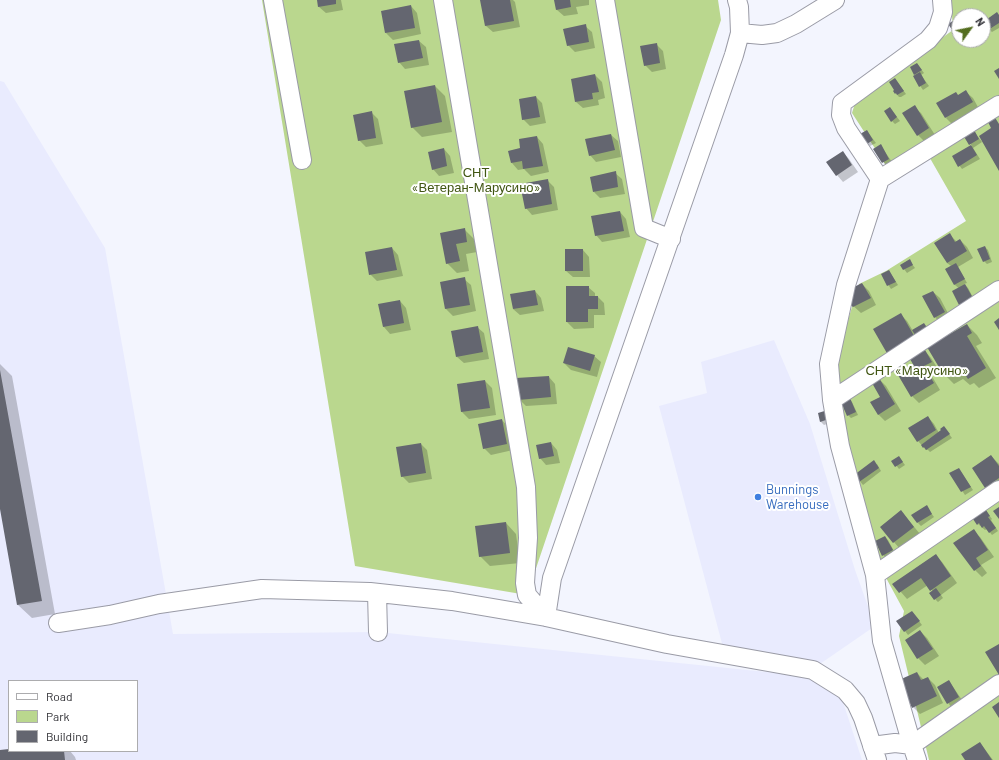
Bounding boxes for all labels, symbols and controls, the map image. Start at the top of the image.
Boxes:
north arrow [951,8,991,48]
text: N [973,15,988,28]
park label: СНТ «Ветеран-Марусино» [411,165,541,196]
park label: СНТ «Марусино» [865,363,969,379]
place label: Bunnings Warehouse [766,482,829,513]
marker: Bunnings Warehouse [753,492,763,502]
legend [8,680,138,752]
text: Road [46,689,73,703]
text: Park [46,709,70,723]
text: Building [46,729,88,743]

